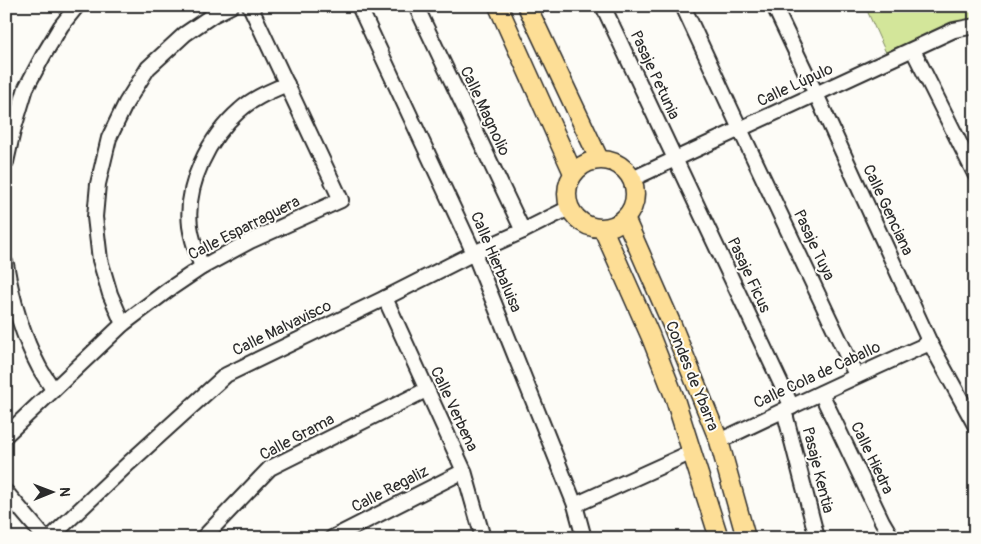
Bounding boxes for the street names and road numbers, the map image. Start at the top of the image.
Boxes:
street label: Pasaje Petunia [626,27,684,123]
street label: Calle Lúpulo [754,59,837,111]
street label: Calle Magnolio [456,63,515,159]
street label: Calle Genciana [858,161,918,259]
street label: Calle Esparraguera [185,191,303,265]
street label: Pasaje Tuya [789,206,839,284]
street label: Calle Hierbaluisa [466,209,526,315]
street label: Pasaje Ficus [723,234,775,316]
street label: Calle Malvavisco [229,295,335,361]
street label: Condes de Ybarra [661,318,723,434]
street label: Calle Cola de Caballo [750,337,884,413]
street label: Calle Verbena [426,363,482,455]
street label: Calle Grama [256,409,338,465]
street label: Calle Hiedra [846,418,898,498]
street label: Pasaje Kentia [798,425,838,515]
street label: Calle Regaliz [348,461,432,517]

